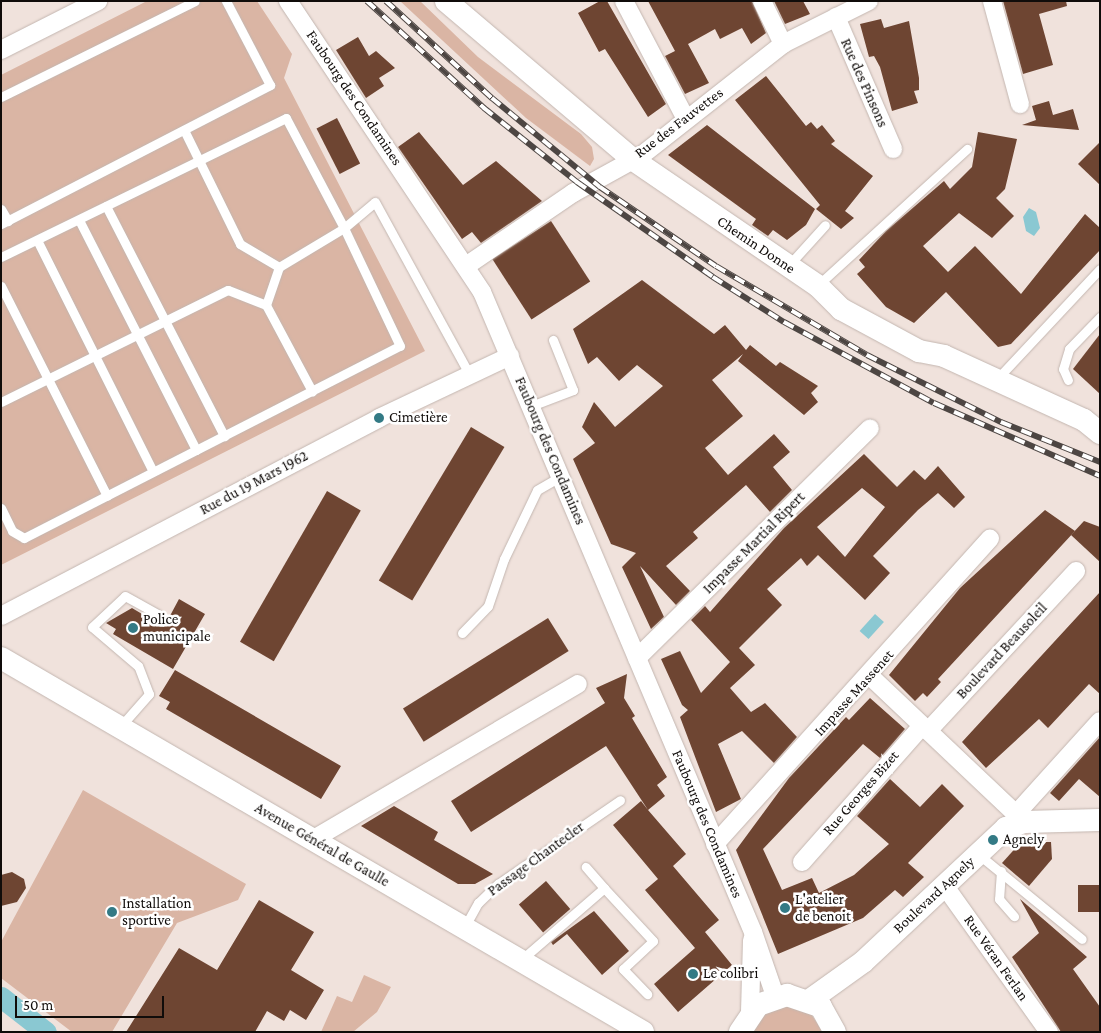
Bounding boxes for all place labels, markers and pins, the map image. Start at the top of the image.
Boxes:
place label: Cimetière [389,409,448,427]
marker: Cimetière [373,412,385,424]
place label: Police municipale [143,610,210,645]
marker: Police municipale [127,622,139,634]
place label: Agnely [1003,831,1044,849]
marker: Agnely [987,834,999,846]
place label: L'atelier de benoit [795,890,851,925]
place label: Installation sportive [122,894,192,929]
marker: L'atelier de benoit [779,902,791,914]
marker: Installation sportive [106,906,118,918]
place label: Le colibri [703,965,758,983]
marker: Le colibri [687,968,699,980]

